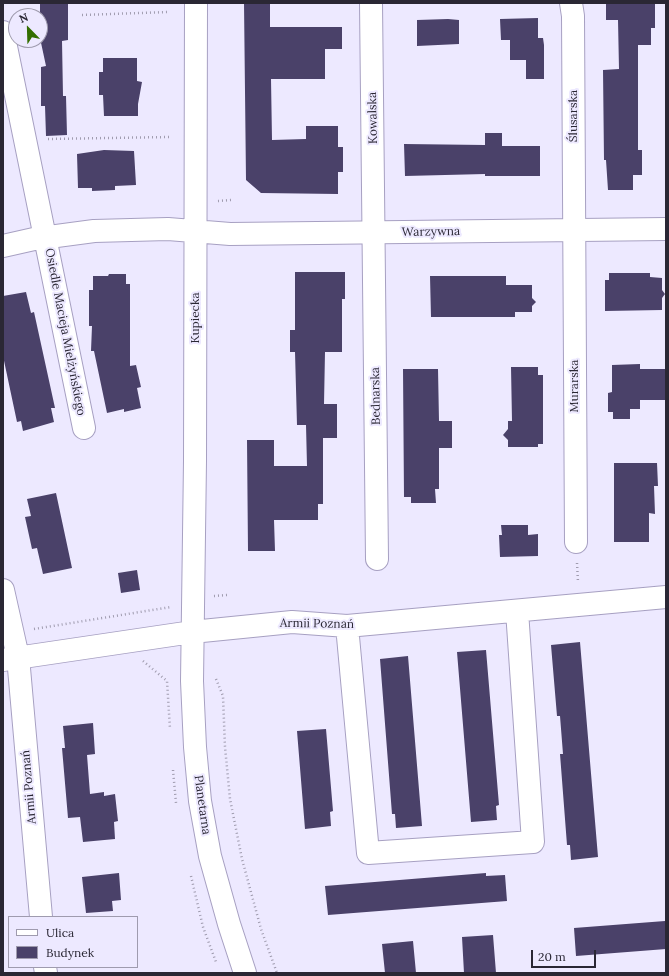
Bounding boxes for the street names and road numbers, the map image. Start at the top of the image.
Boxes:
street label: Ślusarska [567,90,581,142]
street label: Kowalska [365,92,381,144]
street label: Warzywna [402,224,460,240]
street label: Osiedle Macieja Mielżyńskiego [42,247,88,417]
street label: Kupiecka [189,292,203,344]
street label: Murarska [568,360,582,412]
street label: Bednarska [368,367,384,425]
street label: Armii Poznań [280,616,354,632]
street label: Armii Poznań [19,749,39,825]
street label: Planetarna [191,774,213,836]

